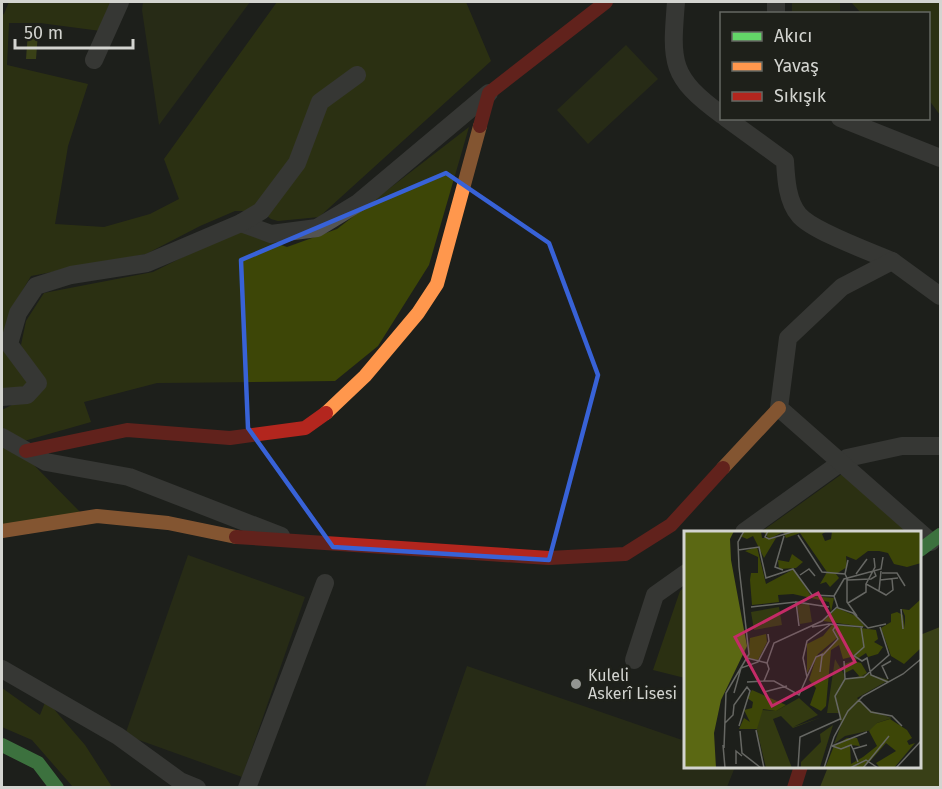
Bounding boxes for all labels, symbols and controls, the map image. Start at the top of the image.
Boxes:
scale bar [15,12,134,50]
legend [720,12,930,120]
text: 50 m [24,22,63,44]
text: Akıcı [774,25,812,47]
text: Yavaş [774,55,819,77]
text: Sıkışık [774,85,827,107]
inset map [684,531,921,768]
place label: Kuleli Askerî Lisesi [588,666,677,703]
marker: Kuleli Askerî Lisesi [569,677,583,691]

